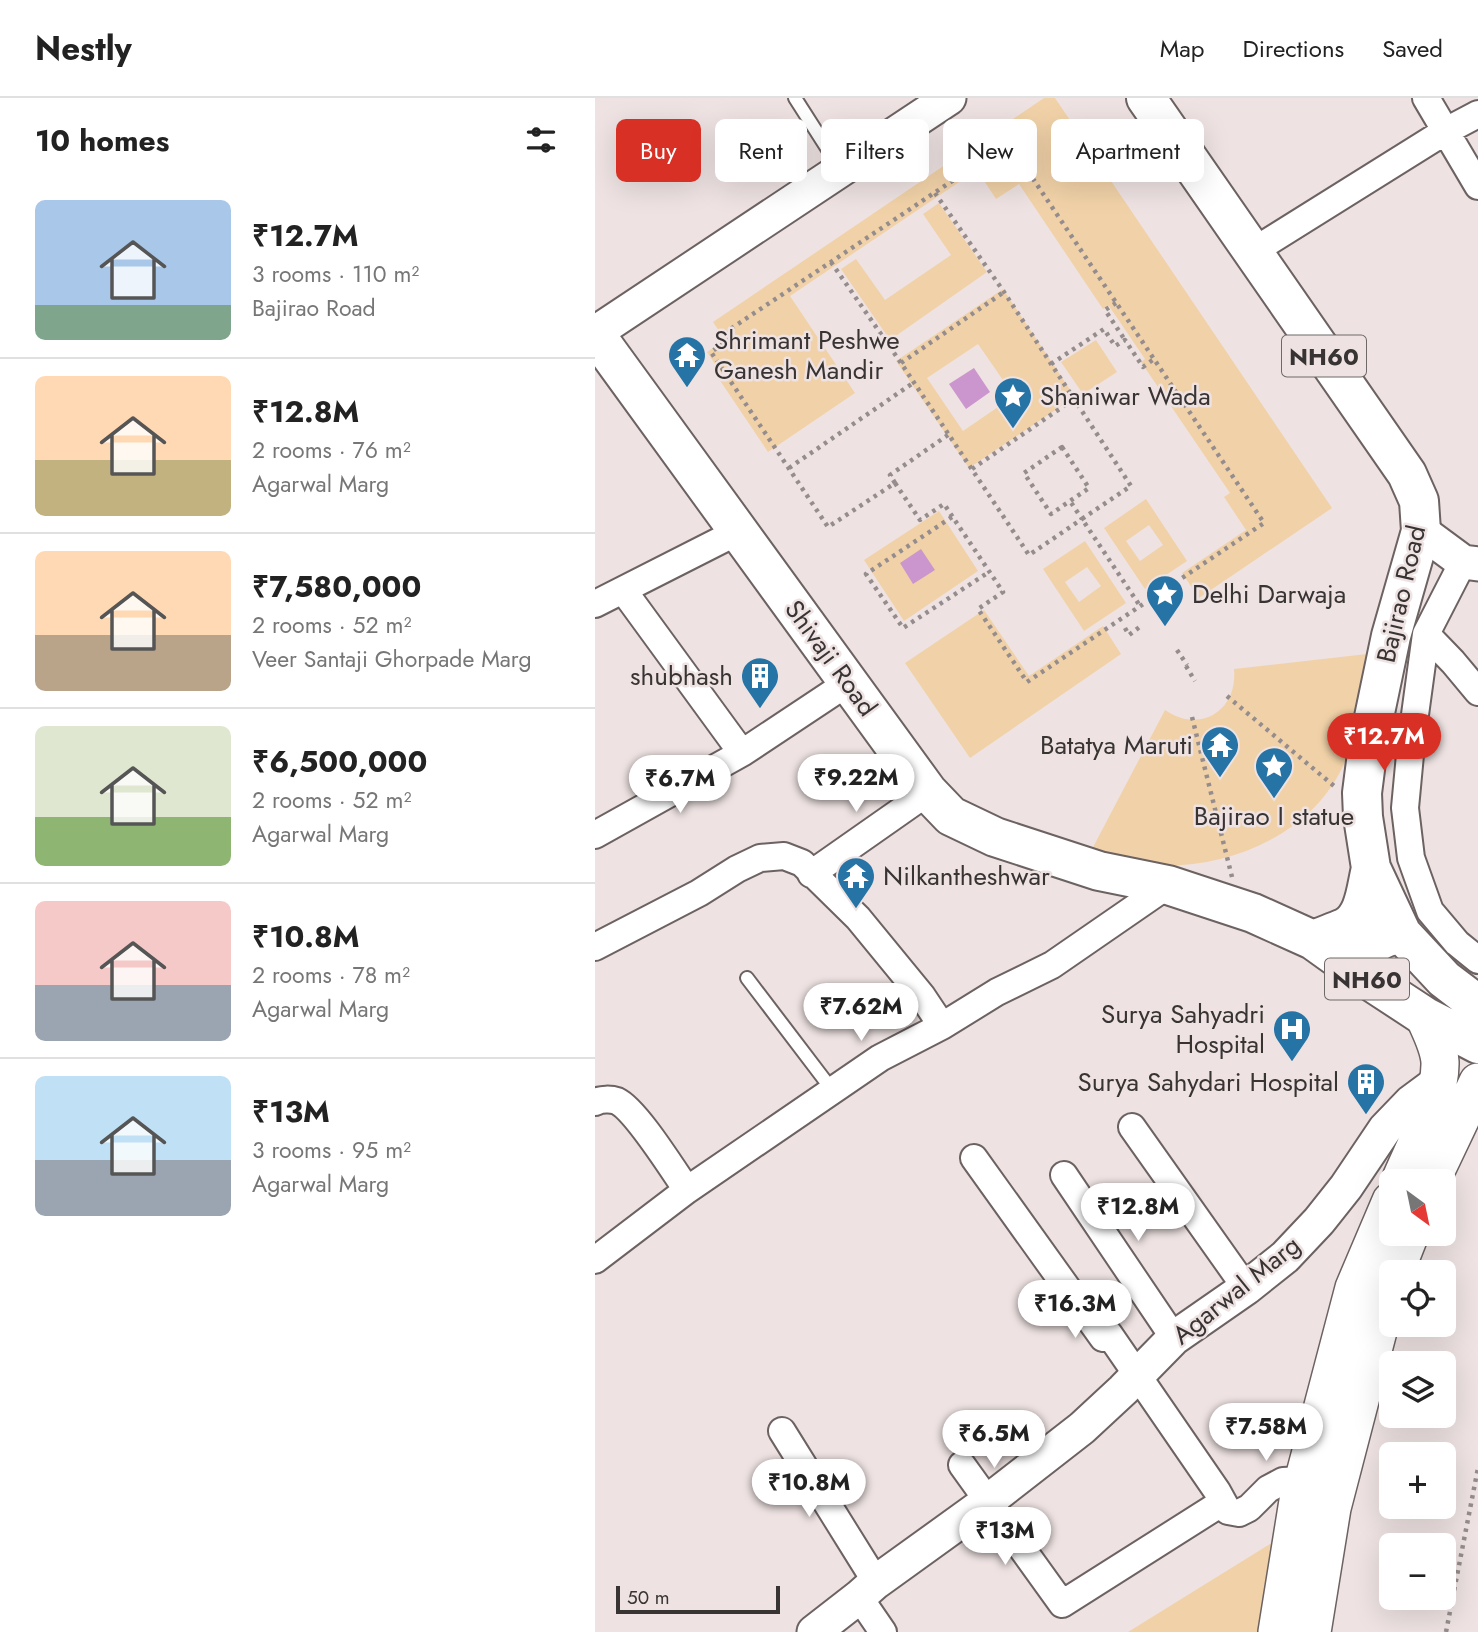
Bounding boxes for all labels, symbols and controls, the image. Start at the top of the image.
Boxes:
text: Nestly [35,25,132,72]
text: Map [1160,31,1205,66]
text: Directions [1243,31,1344,66]
text: Saved [1382,31,1443,66]
text: 10 homes [35,119,169,162]
chip: Buy [616,119,701,182]
chip: Rent [715,119,807,182]
chip: Filters [821,119,929,182]
chip: New [943,119,1037,182]
chip: Apartment [1051,119,1204,182]
icon: filters [522,121,560,159]
text: ₹12.7M [252,214,359,257]
icon: home [91,228,175,312]
text: 3 rooms · 110 m² [252,257,419,291]
text: Bajirao Road [252,291,376,325]
place label: Shrimant Peshwe Ganesh Mandir [714,321,900,389]
temple icon: Shrimant Peshwe Ganesh Mandir [666,334,708,389]
road number: NH60 [1282,335,1366,376]
place icon: Shaniwar Wada [992,375,1034,430]
place label: Shaniwar Wada [1040,377,1211,415]
text: ₹12.8M [252,390,359,433]
icon: home [91,404,175,488]
text: 2 rooms · 76 m² [252,433,411,467]
text: Agarwal Marg [252,467,389,501]
street label: Bajirao Road [1367,522,1435,666]
text: ₹7,580,000 [252,565,421,608]
place icon: Delhi Darwaja [1144,573,1186,628]
place label: Delhi Darwaja [1192,575,1346,613]
icon: home [91,579,175,663]
street label: Shivaji Road [776,592,886,724]
text: 2 rooms · 52 m² [252,608,411,642]
text: Veer Santaji Ghorpade Marg [252,642,532,676]
building icon: shubhash [739,655,781,710]
place label: shubhash [630,657,733,695]
pin: ₹12.7M [1327,714,1441,773]
text: ₹12.7M [1343,719,1425,753]
temple icon: Batatya Maruti [1199,724,1241,779]
place label: Batatya Maruti [1040,726,1193,764]
text: ₹6,500,000 [252,740,427,783]
place icon: Bajirao I statue [1253,745,1295,800]
icon: home [91,754,175,838]
pin: ₹9.22M [799,754,913,814]
pin: ₹6.7M [631,756,729,815]
text: ₹9.22M [813,760,899,794]
text: ₹6.7M [645,761,715,795]
text: 2 rooms · 52 m² [252,783,411,817]
place label: Bajirao I statue [1194,797,1354,835]
text: Agarwal Marg [252,817,389,851]
temple icon: Nilkantheshwar [835,855,877,910]
place label: Nilkantheshwar [883,857,1050,895]
text: ₹10.8M [252,915,360,958]
icon: home [91,929,175,1013]
text: 2 rooms · 78 m² [252,958,410,992]
road number: NH60 [1325,958,1409,1000]
pin: ₹7.62M [804,984,918,1043]
text: ₹7.62M [819,989,903,1023]
text: Agarwal Marg [252,992,389,1026]
place label: Surya Sahyadri Hospital [1101,995,1265,1063]
hospital icon: Surya Sahyadri Hospital [1271,1008,1313,1063]
building icon: Surya Sahydari Hospital [1345,1061,1387,1116]
place label: Surya Sahydari Hospital [1078,1063,1339,1101]
text: ₹13M [252,1090,330,1133]
icon: home [91,1104,175,1188]
text: 3 rooms · 95 m² [252,1133,411,1167]
text: Agarwal Marg [252,1167,389,1201]
north arrow [1379,1169,1456,1246]
map controls [1379,1169,1456,1610]
pin: ₹12.8M [1081,1184,1195,1243]
text: ₹12.8M [1097,1189,1179,1223]
street label: Agarwal Marg [1164,1226,1308,1354]
button: locate [1379,1260,1456,1337]
pin: ₹16.3M [1018,1280,1132,1340]
text: ₹16.3M [1034,1286,1116,1320]
button: layers [1379,1351,1456,1428]
pin: ₹7.58M [1209,1404,1323,1463]
text: ₹7.58M [1225,1409,1307,1443]
pin: ₹6.5M [945,1410,1043,1470]
text: ₹6.5M [958,1416,1030,1450]
button: + [1379,1442,1456,1519]
pin: ₹10.8M [752,1460,866,1519]
text: ₹10.8M [768,1465,850,1499]
pin: ₹13M [964,1508,1046,1567]
text: ₹13M [975,1513,1035,1547]
button: − [1379,1533,1456,1610]
scale bar [616,1583,781,1615]
text: 50 m [627,1584,670,1611]

